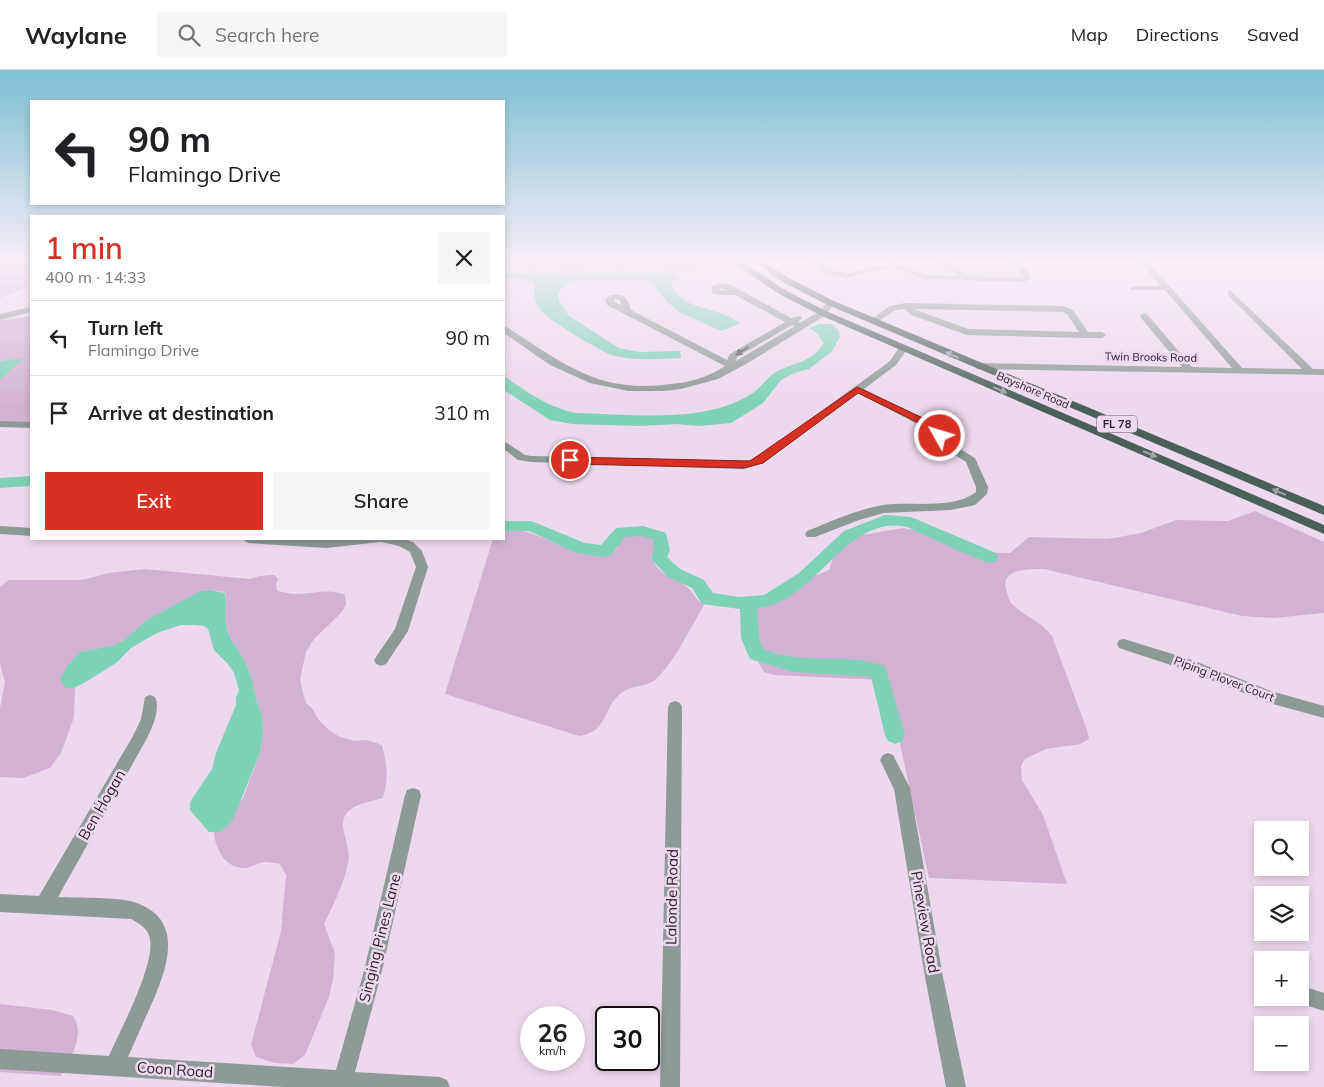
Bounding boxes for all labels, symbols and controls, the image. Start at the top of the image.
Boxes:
search box [157,12,507,57]
text: Waylane [25,20,127,50]
icon: search [175,21,203,49]
text: Search here [215,23,319,47]
text: Map [1071,23,1108,46]
text: Directions [1136,23,1219,46]
text: Saved [1247,23,1299,46]
text: 90 m [128,117,211,161]
icon: left [45,120,110,185]
text: Flamingo Drive [128,160,281,188]
text: 1 min [45,229,123,267]
button: close [438,232,490,284]
text: 400 m · 14:33 [45,267,146,287]
text: Turn left [88,316,163,340]
icon: left [45,324,73,352]
text: 90 m [446,326,490,350]
text: Flamingo Drive [88,340,199,360]
one-way arrow [736,346,749,355]
street label: Twin Brooks Road [1105,349,1197,365]
one-way arrow [945,350,959,358]
street label: Bayshore Road [995,368,1071,412]
one-way arrow [993,386,1007,394]
icon: arrive [45,399,73,427]
text: Arrive at destination [88,401,274,425]
text: 310 m [434,401,490,425]
position arrow [913,409,965,461]
road number: FL 78 [1097,416,1137,432]
pin [549,439,591,481]
icon: arrive [556,446,584,474]
one-way arrow [1143,451,1157,459]
button: Exit [45,472,263,530]
button: Share [273,472,490,530]
one-way arrow [1272,488,1286,496]
street label: Piping Plover Court [1172,652,1276,705]
street label: Ben Hogan [74,766,129,843]
map controls [1254,821,1309,1071]
button: search [1254,821,1309,876]
street label: Lalonde Road [661,849,682,945]
street label: Pineview Road [907,869,944,975]
street label: Singing Pines Lane [354,872,405,1004]
button: layers [1254,886,1309,941]
button: + [1254,951,1309,1006]
speed limit sign: 30 [595,1006,660,1071]
button: − [1254,1016,1309,1071]
text: 26 [537,1017,568,1048]
text: km/h [539,1043,566,1058]
street label: Coon Road [136,1057,214,1082]

